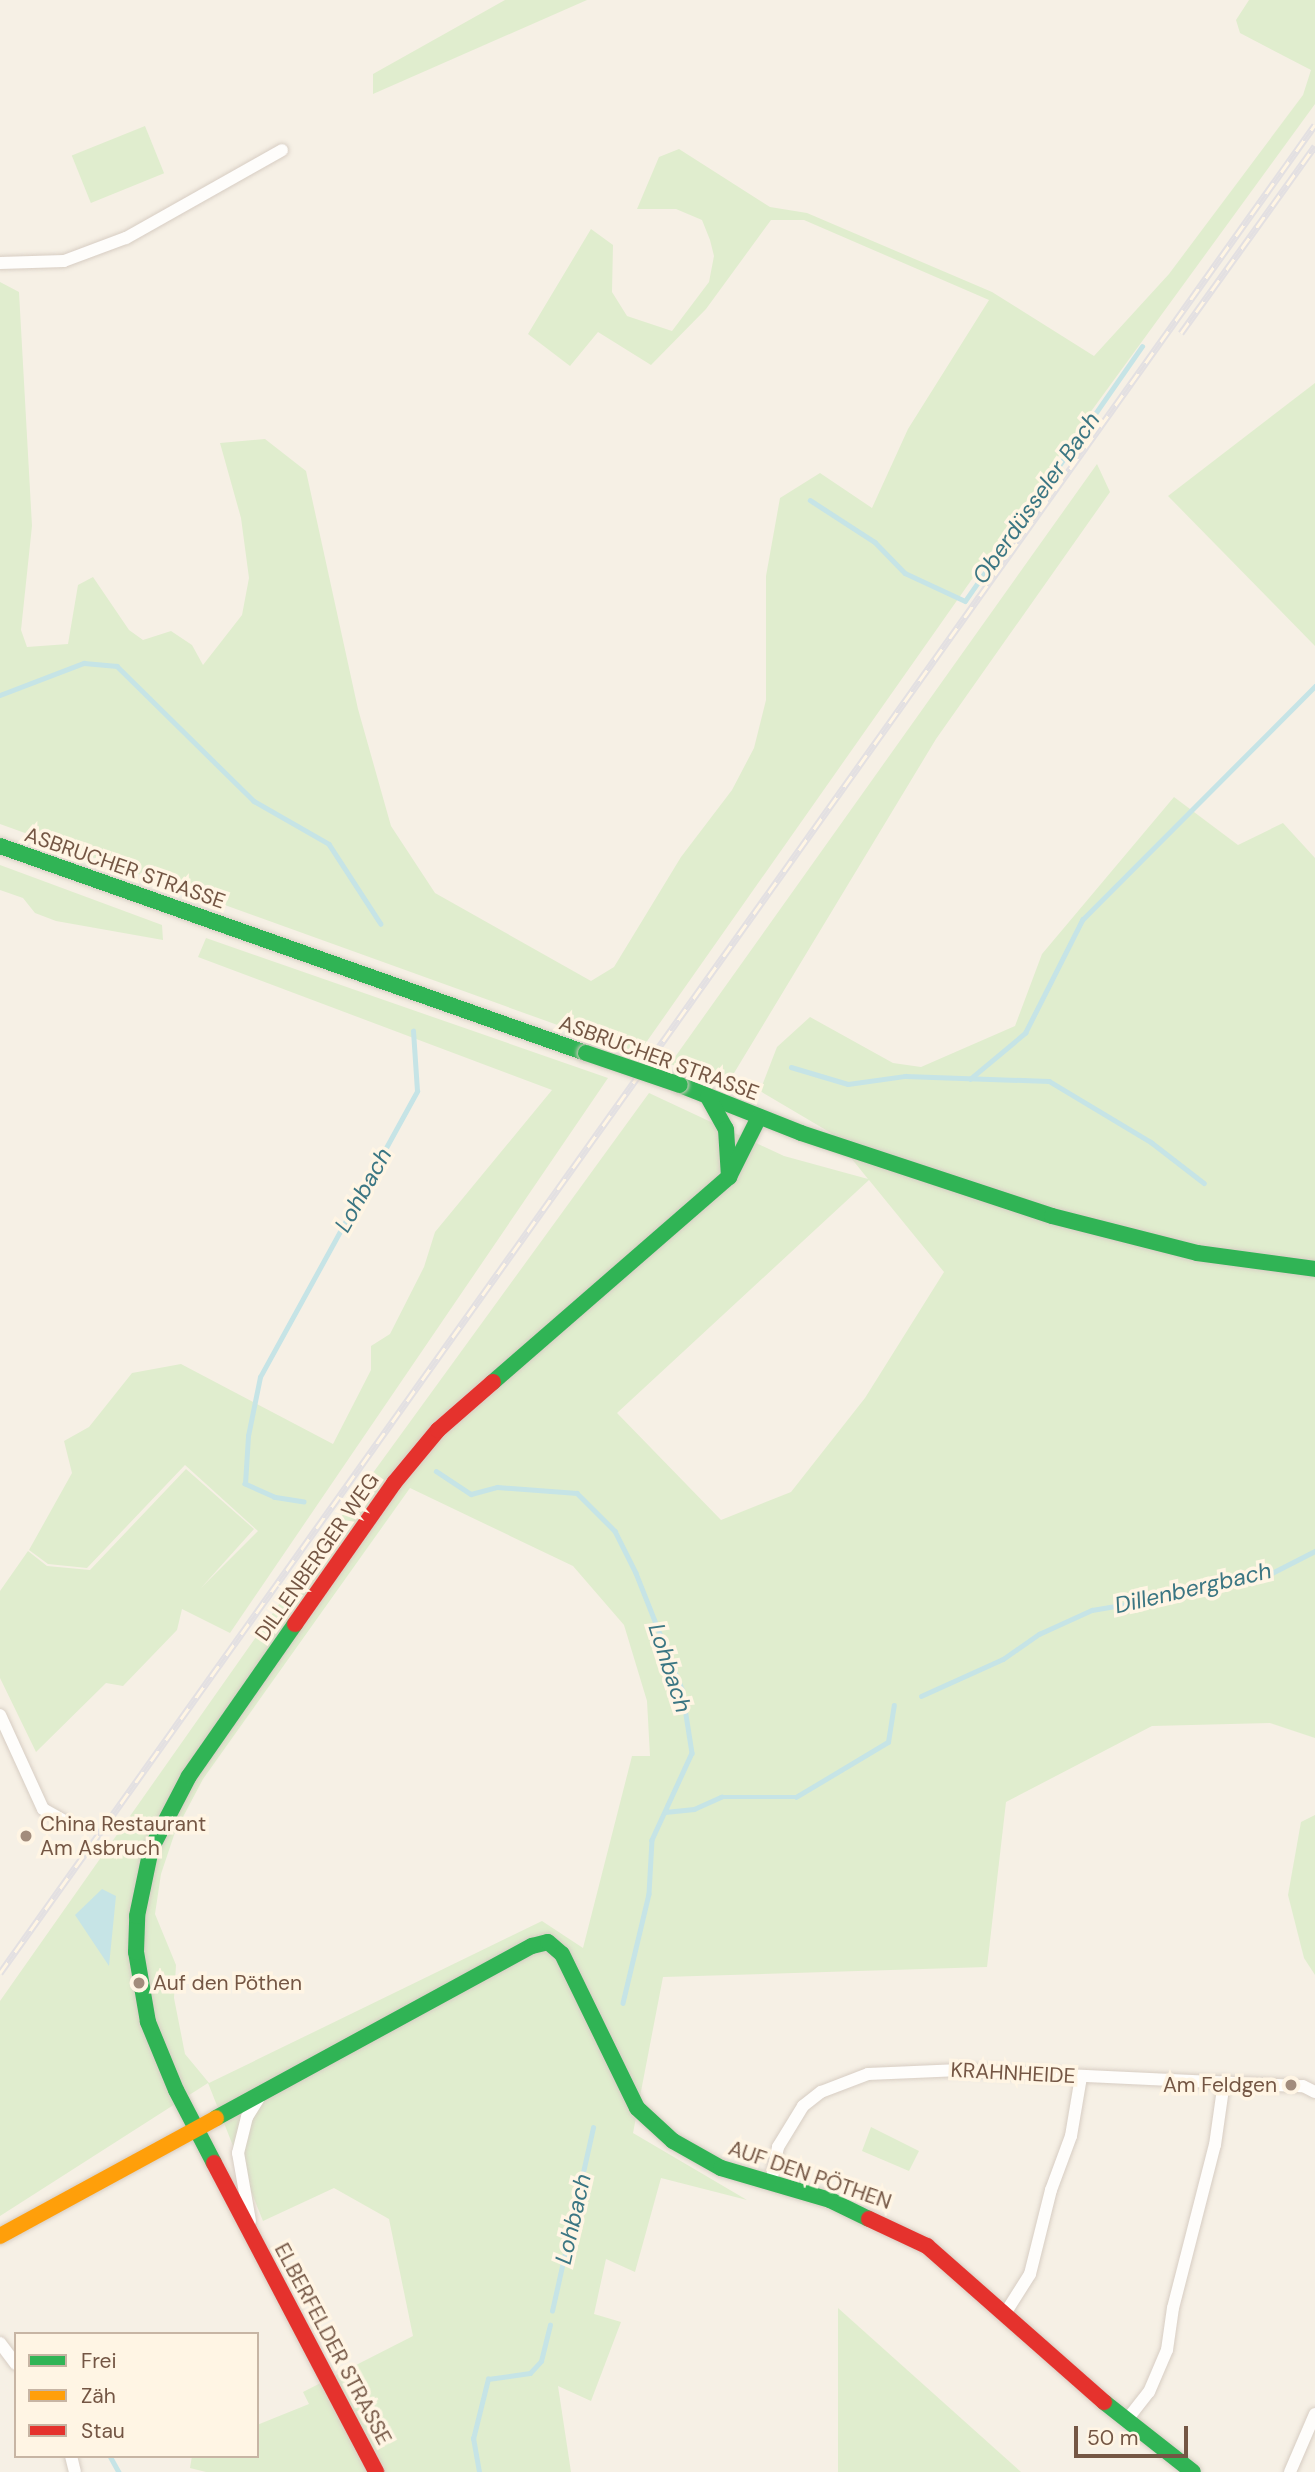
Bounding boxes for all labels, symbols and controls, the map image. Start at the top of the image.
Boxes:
water label: Oberdüsseler Bach [966,407,1106,589]
street label: ASBRUCHER STRASSE [21,822,229,914]
street label: ASBRUCHER STRASSE [556,1010,762,1106]
water label: Lohbach [329,1143,397,1237]
street label: DILLENBERGER WEG [250,1468,384,1646]
water label: Dillenbergbach [1112,1557,1274,1619]
water label: Lohbach [643,1620,697,1716]
place label: China Restaurant Am Asbruch [40,1811,206,1861]
marker: China Restaurant Am Asbruch [18,1828,34,1844]
place label: Auf den Pöthen [153,1970,302,1996]
marker: Auf den Pöthen [131,1975,147,1991]
street label: KRAHNHEIDE [950,2057,1076,2089]
place label: Am Feldgen [1163,2072,1277,2098]
marker: Am Feldgen [1283,2077,1299,2093]
street label: AUF DEN PÖTHEN [725,2135,895,2215]
water label: Lohbach [549,2171,597,2267]
street label: ELBERFELDER STRASSE [269,2239,397,2449]
legend [14,2332,259,2458]
text: Frei [81,2347,117,2375]
text: Zäh [81,2382,116,2410]
scale bar [1077,2412,1191,2456]
text: Stau [81,2417,125,2445]
text: 50 m [1087,2424,1138,2452]

